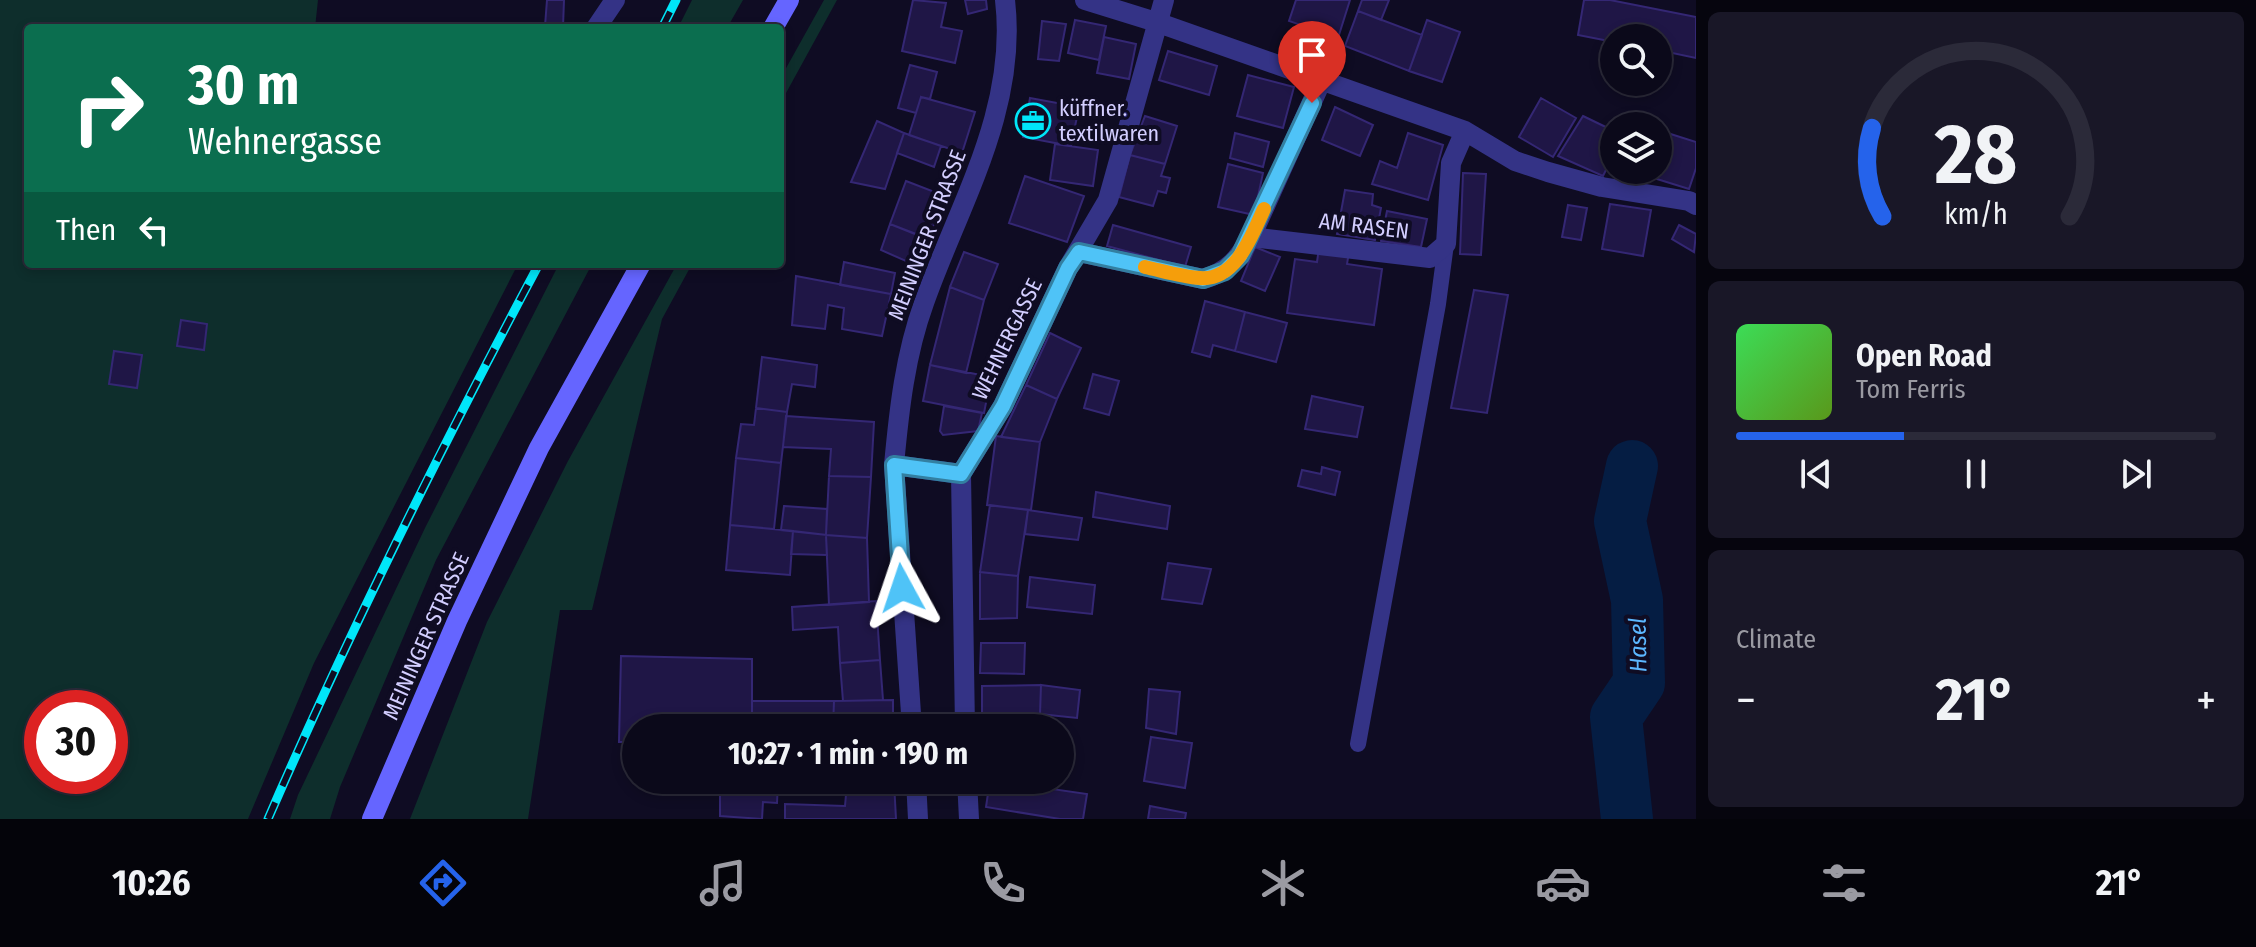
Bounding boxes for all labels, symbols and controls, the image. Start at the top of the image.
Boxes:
pin [1278,21,1346,103]
map controls [1600,24,1672,184]
button: search [1600,24,1672,96]
icon: arrive [1290,33,1334,77]
text: 30 m [188,52,299,119]
icon: right [56,56,160,160]
place label: küffner. textilwaren [1059,95,1159,147]
office icon: küffner. textilwaren [1014,102,1052,140]
text: 28 [1934,104,2017,204]
button: layers [1600,112,1672,184]
text: Wehnergasse [188,120,382,164]
street label: MEININGER STRASSE [882,146,972,324]
text: km/h [1944,197,2008,232]
street label: AM RASEN [1317,207,1411,245]
icon: left [132,208,176,252]
text: Then [56,212,116,248]
street label: WEHNERGASSE [966,274,1048,404]
text: Open Road [1856,338,1992,374]
text: Tom Ferris [1856,374,1966,405]
icon: previous [1794,452,1838,496]
icon: pause [1954,452,1998,496]
icon: next [2114,452,2158,496]
position arrow [860,546,944,630]
street label: MEININGER STRASSE [377,548,475,724]
water label: Hasel [1624,617,1652,673]
text: Climate [1736,624,1816,655]
text: 21° [1936,664,2016,736]
text: − [1736,674,1756,727]
text: + [2196,674,2216,727]
speed limit sign: 30 [24,690,128,794]
text: 10:27 · 1 min · 190 m [728,736,968,772]
icon: directions [415,855,471,911]
icon: music [695,855,751,911]
icon: phone [975,855,1031,911]
icon: climate [1255,855,1311,911]
icon: car [1535,855,1591,911]
icon: filters [1816,855,1872,911]
text: 10:26 [112,861,191,905]
text: 21° [2096,861,2144,905]

